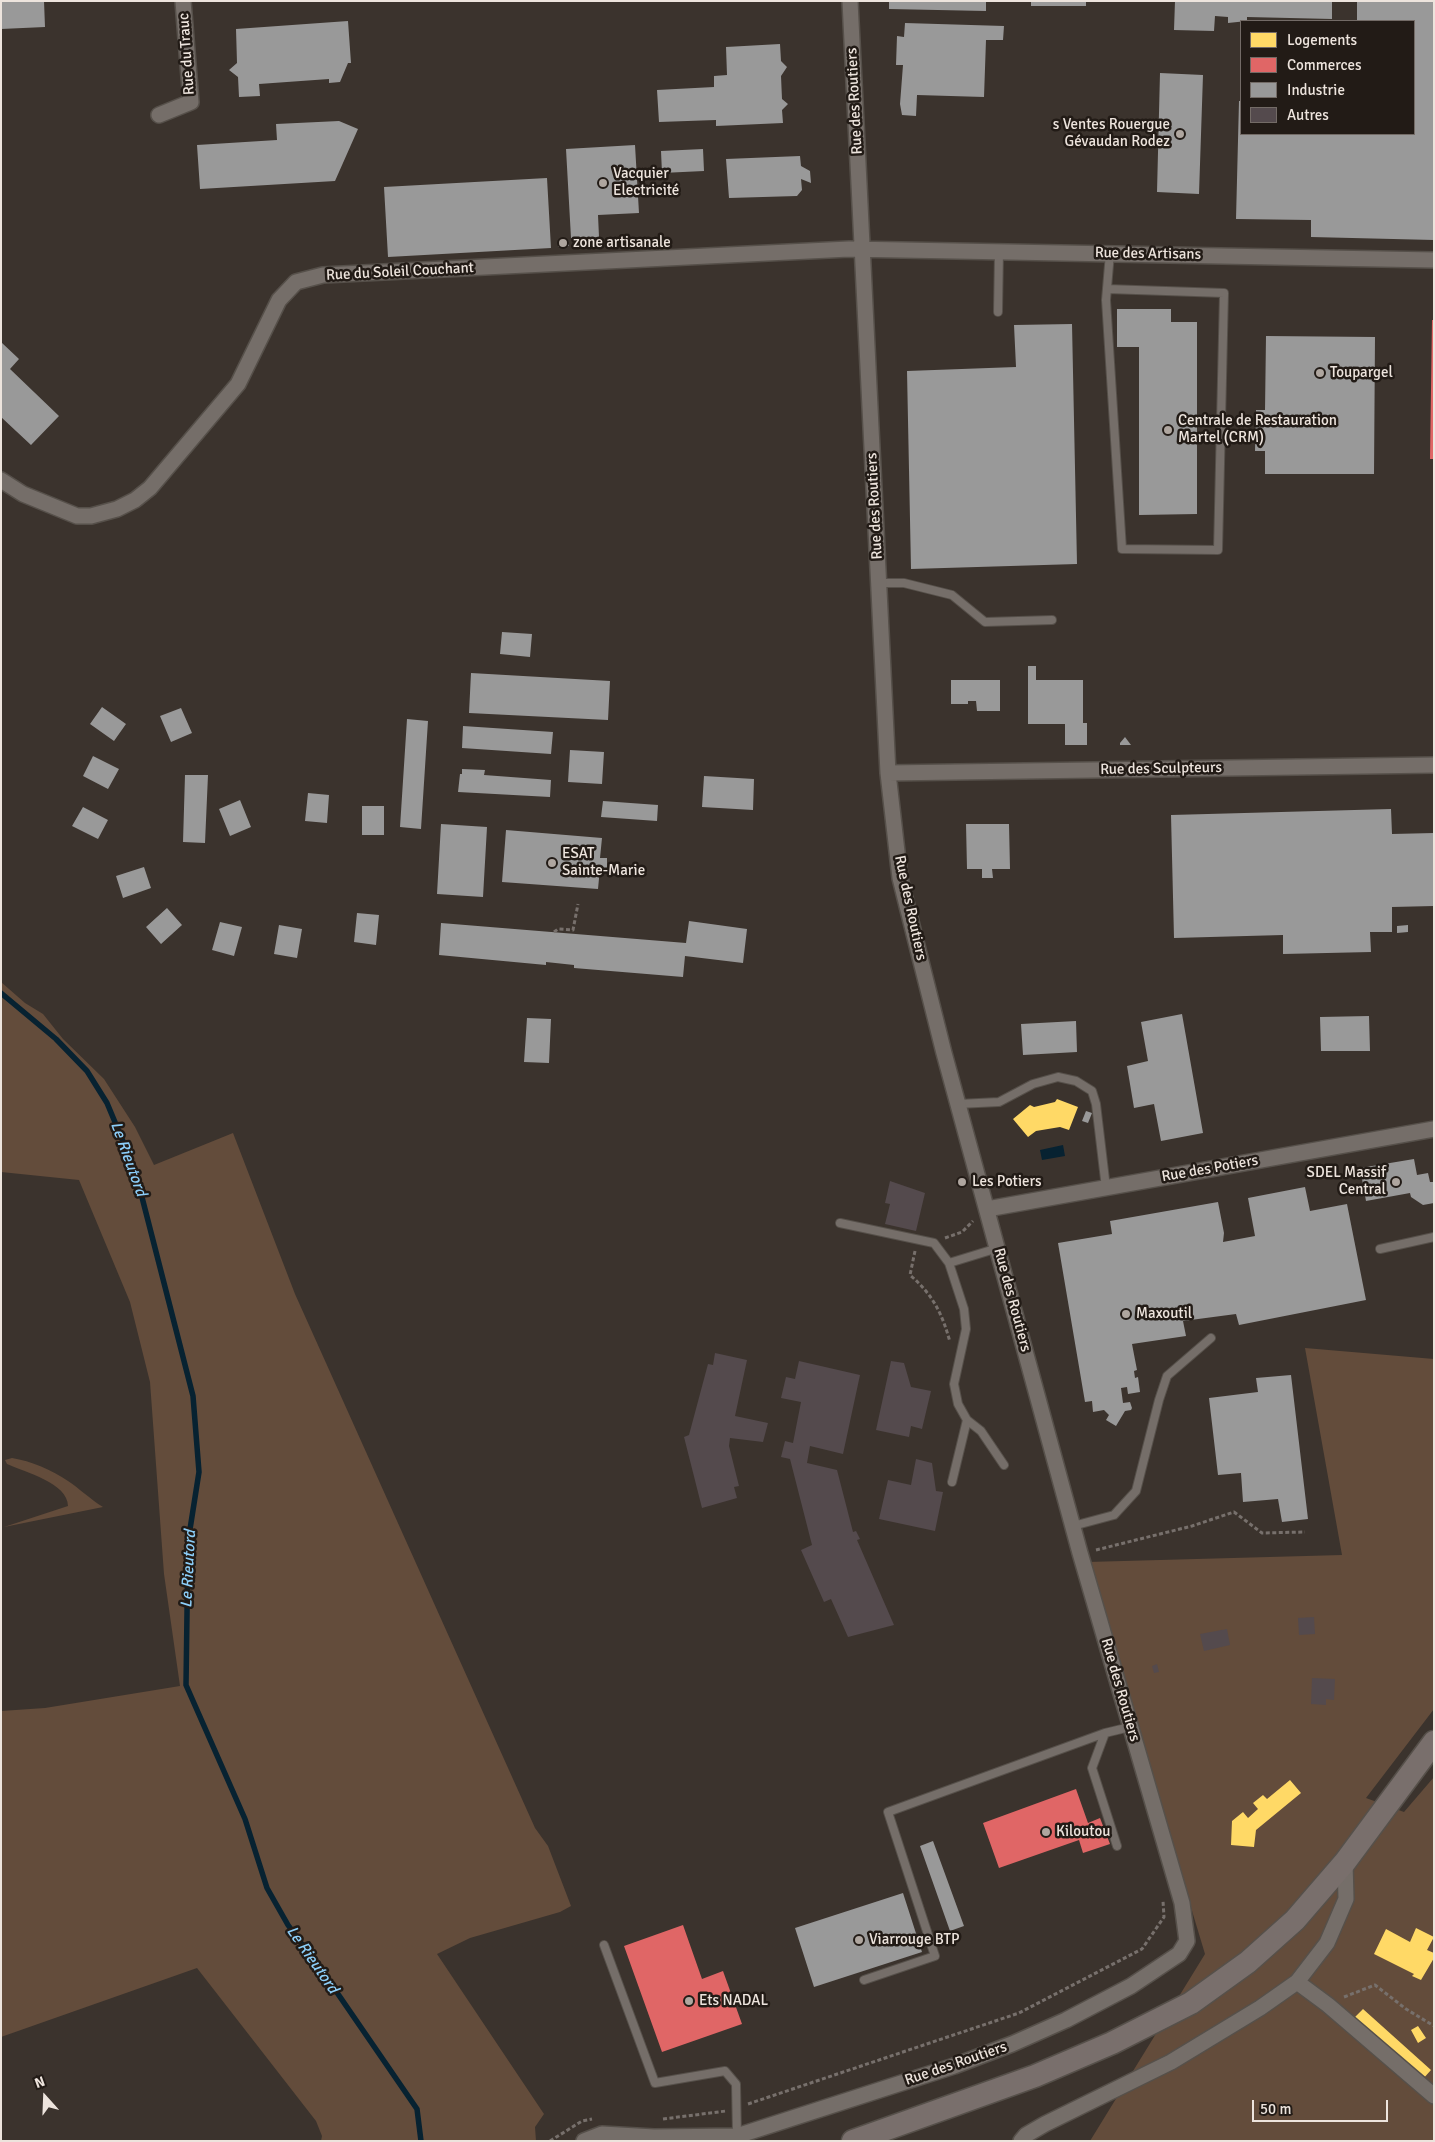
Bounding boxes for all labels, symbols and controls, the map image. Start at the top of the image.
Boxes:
street label: Rue du Trauc [175,12,199,96]
legend [1240,20,1415,135]
text: Logements [1287,31,1357,49]
street label: Rue des Routiers [843,47,867,155]
text: Commerces [1287,56,1361,74]
text: Industrie [1287,81,1345,99]
text: Autres [1287,106,1329,124]
place label: s Ventes Rouergue Gévaudan Rodez [1053,116,1170,151]
marker: s Ventes Rouergue Gévaudan Rodez [1174,128,1186,140]
place label: Vacquier Electricité [613,165,679,200]
marker: Vacquier Electricité [597,177,609,189]
place label: zone artisanale [573,234,671,252]
marker: zone artisanale [557,237,569,249]
street label: Rue des Artisans [1095,244,1201,264]
street label: Rue du Soleil Couchant [326,259,474,285]
place label: Toupargel [1330,364,1393,382]
marker: Toupargel [1314,367,1326,379]
place label: Centrale de Restauration Martel (CRM) [1178,412,1337,447]
marker: Centrale de Restauration Martel (CRM) [1162,424,1174,436]
street label: Rue des Routiers [863,452,887,560]
street label: Rue des Sculpteurs [1100,759,1222,779]
place label: ESAT Sainte-Marie [562,845,645,880]
street label: Rue des Routiers [890,854,930,962]
marker: ESAT Sainte-Marie [546,857,558,869]
water label: Le Rieutord [106,1119,150,1199]
street label: Rue des Potiers [1160,1152,1260,1186]
place label: SDEL Massif Central [1307,1164,1386,1199]
place label: Les Potiers [972,1173,1042,1191]
marker: Les Potiers [956,1176,968,1188]
marker: SDEL Massif Central [1390,1176,1402,1188]
street label: Rue des Routiers [989,1246,1035,1354]
place label: Maxoutil [1136,1305,1192,1323]
marker: Maxoutil [1120,1308,1132,1320]
water label: Le Rieutord [177,1529,201,1609]
street label: Rue des Routiers [1097,1636,1143,1744]
place label: Kiloutou [1056,1823,1110,1841]
marker: Kiloutou [1040,1826,1052,1838]
water label: Le Rieutord [282,1922,342,1998]
place label: Viarrouge BTP [869,1931,959,1949]
marker: Viarrouge BTP [853,1934,865,1946]
place label: Ets NADAL [699,1992,768,2010]
marker: Ets NADAL [683,1995,695,2007]
street label: Rue des Routiers [903,2038,1009,2090]
north arrow [20,2072,70,2122]
text: N [32,2073,47,2092]
scale bar [1255,2090,1391,2122]
text: 50 m [1260,2100,1291,2118]

